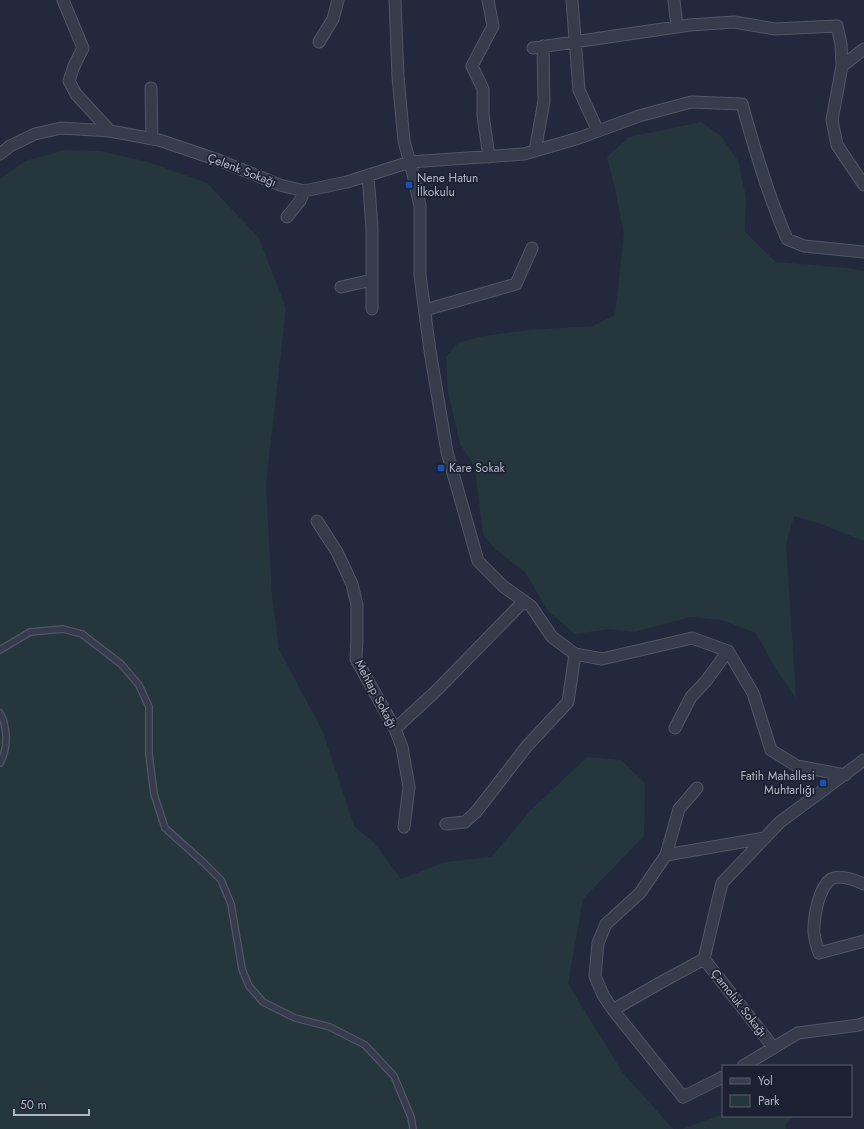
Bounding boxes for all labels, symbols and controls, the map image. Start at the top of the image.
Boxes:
street label: Çelenk Sokağı [205,149,279,191]
place label: Nene Hatun İlkokulu [417,169,478,201]
marker: Nene Hatun İlkokulu [404,180,414,190]
place label: Kare Sokak [449,459,505,477]
marker: Kare Sokak [436,463,446,473]
street label: Mehtap Sokağı [350,656,402,732]
place label: Fatih Mahallesi Muhtarlığı [740,767,815,799]
marker: Fatih Mahallesi Muhtarlığı [818,778,828,788]
street label: Çamoluk Sokağı [707,965,771,1041]
legend [722,1065,852,1117]
text: Yol [758,1072,773,1090]
scale bar [14,1091,89,1117]
text: Park [758,1092,780,1110]
text: 50 m [20,1096,47,1114]

